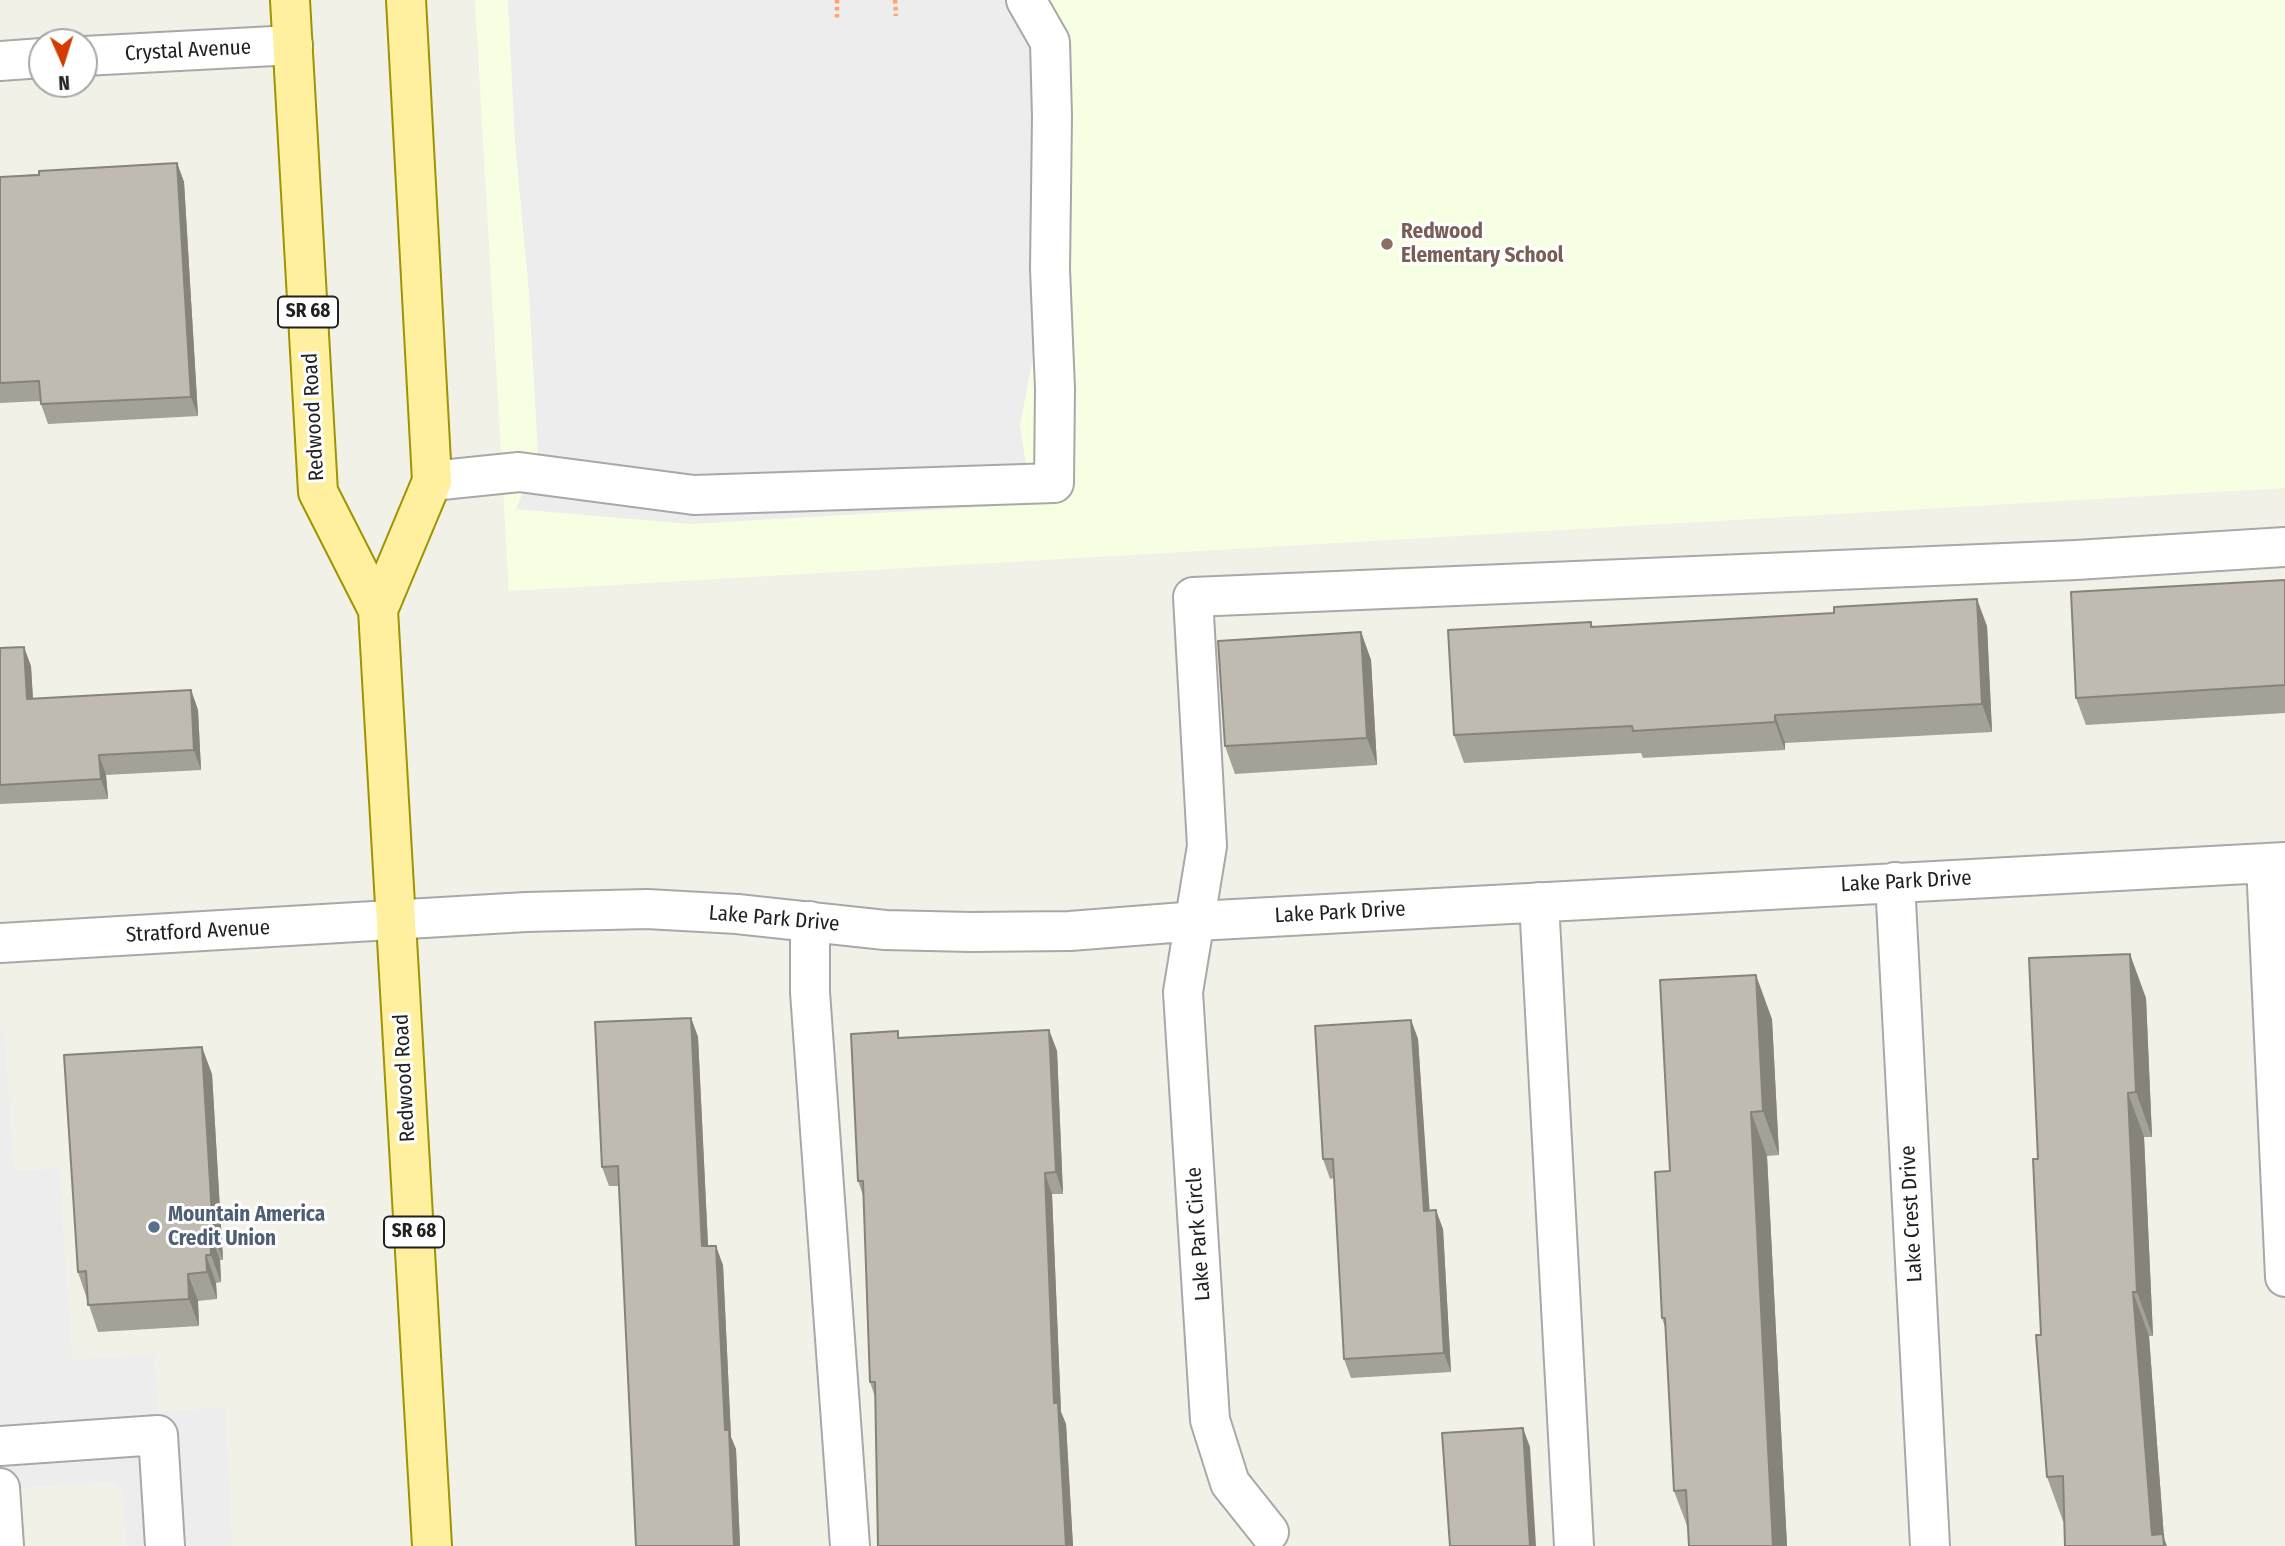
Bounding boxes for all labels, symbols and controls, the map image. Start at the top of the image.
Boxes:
north arrow [28,28,98,98]
street label: Crystal Avenue [124,35,252,67]
text: N [58,71,70,94]
place label: Redwood Elementary School [1401,219,1564,269]
marker: Redwood Elementary School [1379,236,1395,252]
road number: SR 68 [278,296,338,328]
street label: Redwood Road [298,352,330,482]
street label: Lake Park Drive [1840,866,1972,898]
street label: Lake Park Drive [1274,897,1406,929]
street label: Lake Park Drive [708,901,840,937]
street label: Stratford Avenue [125,916,271,948]
street label: Redwood Road [389,1013,421,1143]
street label: Lake Crest Drive [1896,1145,1928,1283]
street label: Lake Park Circle [1182,1166,1216,1302]
place label: Mountain America Credit Union [168,1202,325,1252]
road number: SR 68 [384,1216,444,1248]
marker: Mountain America Credit Union [146,1219,162,1235]

